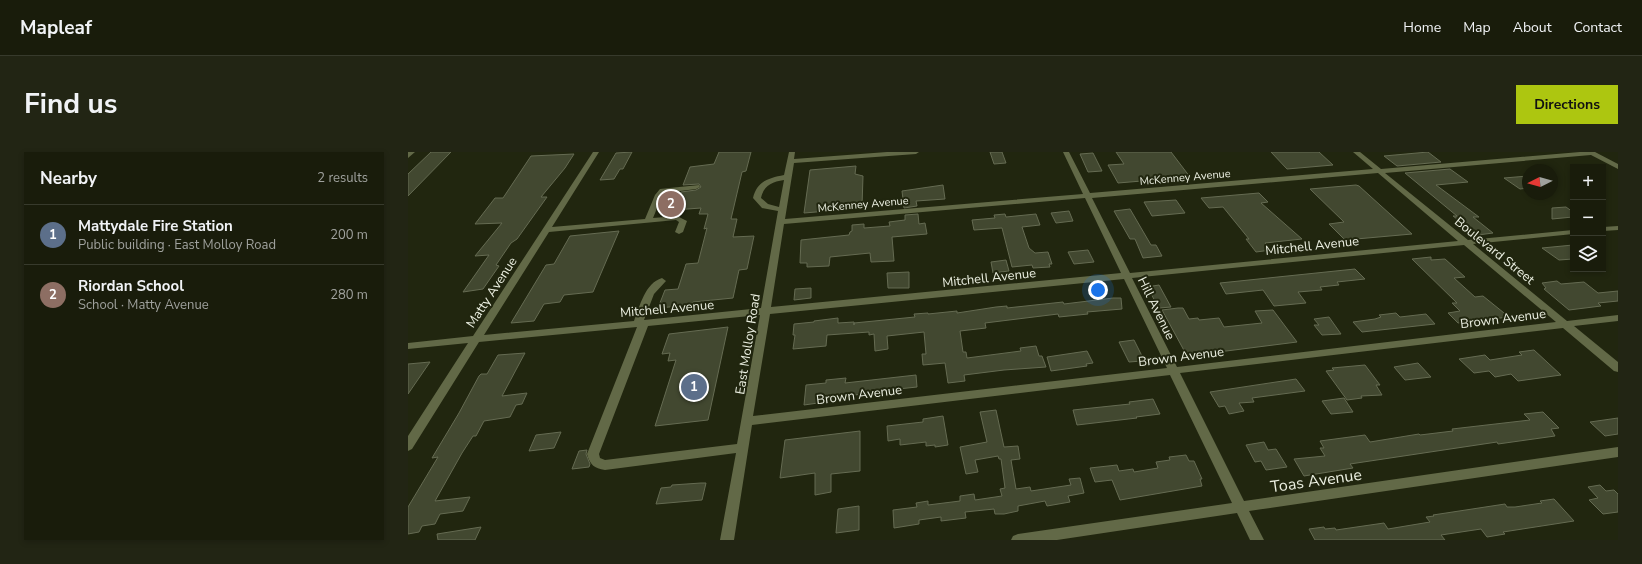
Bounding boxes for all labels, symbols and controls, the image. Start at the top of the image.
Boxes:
text: Mapleaf [20,15,92,41]
text: Home [1403,18,1441,37]
text: Map [1463,18,1491,37]
text: About [1513,18,1552,37]
text: Contact [1574,18,1622,37]
text: Find us [24,85,118,123]
button: Directions [1516,85,1618,124]
north arrow [1522,164,1558,200]
map controls [1570,164,1606,272]
button: + [1570,164,1606,200]
street label: McKenney Avenue [1139,166,1231,189]
text: Nearby [40,167,97,190]
text: 2 results [317,169,368,187]
pin: 2 [658,189,684,219]
street label: McKenney Avenue [817,193,909,216]
button: − [1570,200,1606,236]
street label: Boulevard Street [1450,213,1539,289]
text: Mattydale Fire Station [78,216,233,236]
text: 1 [49,226,57,244]
text: 200 m [330,226,368,244]
street label: Mitchell Avenue [1264,232,1360,260]
text: Public building · East Molloy Road [78,236,276,254]
button: layers [1570,236,1606,272]
street label: Matty Avenue [462,253,522,332]
street label: Mitchell Avenue [941,264,1037,292]
street label: Hill Avenue [1133,274,1179,343]
text: Riordan School [78,276,184,296]
your location [1088,280,1108,300]
text: 2 [49,286,57,304]
text: 280 m [330,286,368,304]
street label: East Molloy Road [731,292,765,396]
text: School · Matty Avenue [78,296,209,314]
street label: Mitchell Avenue [619,296,715,322]
street label: Brown Avenue [1459,305,1547,333]
street label: Brown Avenue [1137,343,1225,371]
pin: 1 [681,372,707,402]
street label: Brown Avenue [815,381,903,409]
street label: Toas Avenue [1269,464,1363,498]

